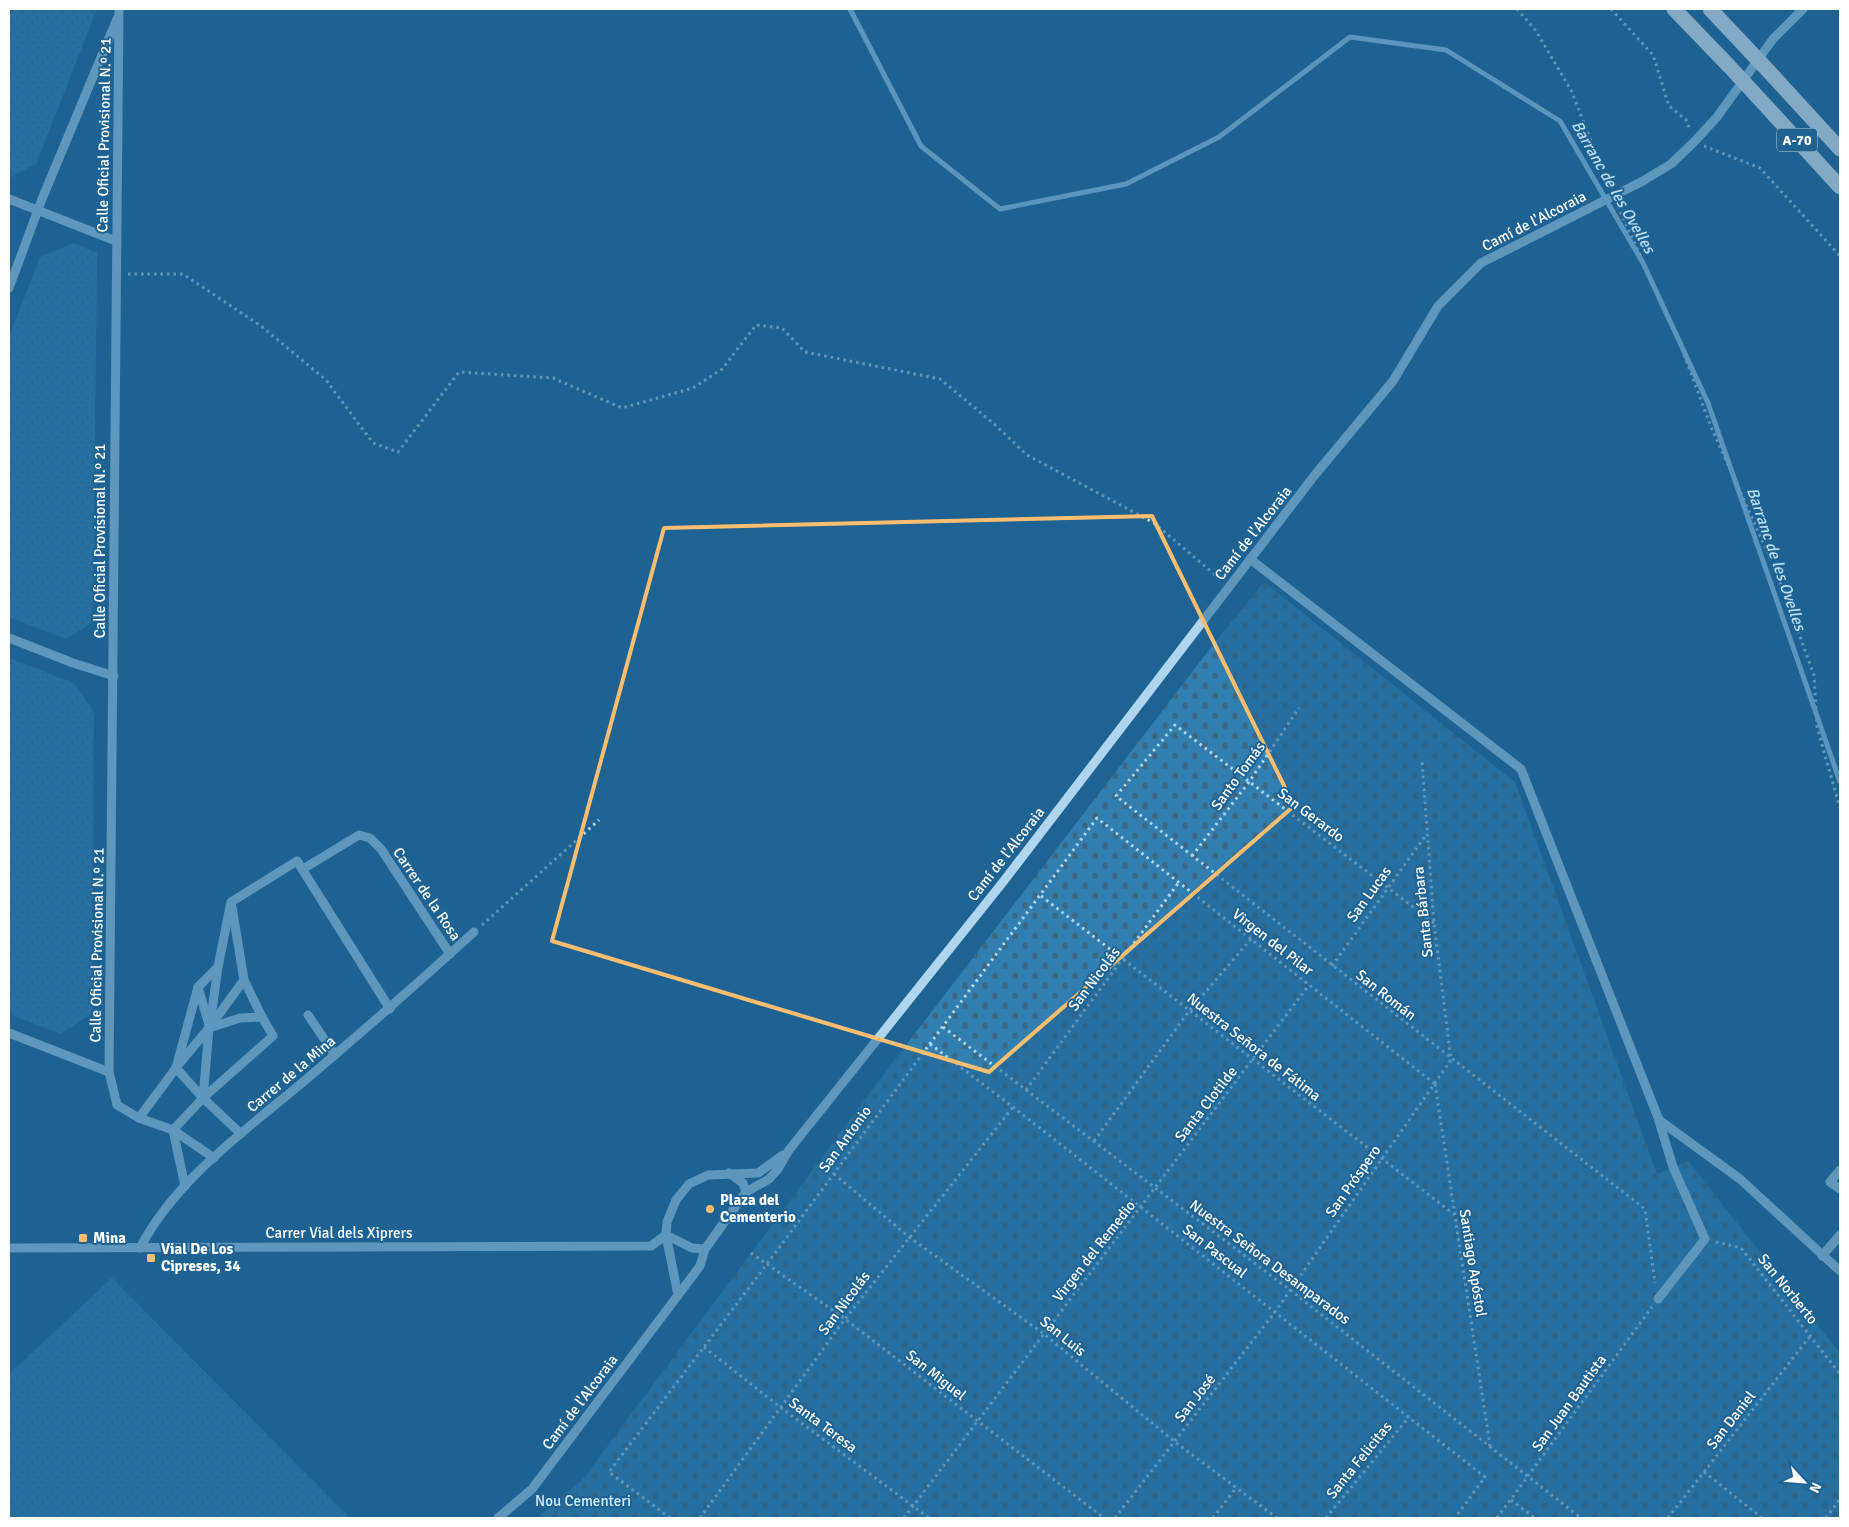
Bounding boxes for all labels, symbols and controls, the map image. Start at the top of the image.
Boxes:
street label: Calle Oficial Provisional N.º 21 [93,37,115,233]
water label: Barranc de les Ovelles [1567,117,1660,259]
road number: A-70 [1777,128,1817,152]
street label: Camí de l'Alcoraia [1479,187,1589,255]
street label: Calle Oficial Provisional N.º 21 [91,444,109,638]
street label: Camí de l'Alcoraia [1211,482,1295,584]
water label: Barranc de les Ovelles [1742,485,1811,635]
street label: Santo Tomás [1207,738,1269,814]
street label: San Gerardo [1274,784,1348,846]
street label: Camí de l'Alcoraia [964,803,1048,905]
street label: Carrer de la Rosa [389,844,465,944]
street label: Calle Oficial Provisional N.º 21 [86,847,108,1043]
street label: San Lucas [1343,862,1395,925]
street label: Santa Bárbara [1409,866,1437,958]
street label: Virgen del Pilar [1229,905,1318,980]
street label: San Nicolás [1064,943,1124,1014]
street label: San Román [1352,966,1420,1024]
street label: Nuestra Señora de Fátima [1184,989,1324,1105]
street label: Carrer de la Mina [243,1032,339,1116]
street label: Santa Clotilde [1171,1063,1241,1145]
street label: San Antonio [815,1102,875,1176]
street label: San Próspero [1322,1141,1385,1220]
place label: Plaza del Cementerio [720,1191,796,1226]
street label: Nuestra Señora Desamparados [1186,1196,1354,1329]
street label: Virgen del Remedio [1049,1197,1139,1305]
marker: Plaza del Cementerio [704,1203,716,1215]
street label: Santiago Apóstol [1456,1208,1490,1318]
street label: San Pascual [1179,1220,1251,1282]
street label: Carrer Vial dels Xiprers [266,1224,413,1242]
place label: Mina [93,1229,126,1247]
marker: Mina [77,1232,89,1244]
place label: Vial De Los Cipreses, 34 [161,1240,241,1275]
street label: San Norberto [1754,1250,1822,1328]
marker: Vial De Los Cipreses, 34 [145,1252,157,1264]
street label: San Nicolás [814,1267,874,1338]
street label: San Luis [1036,1312,1090,1360]
street label: San Miguel [902,1346,970,1404]
street label: Camí de l'Alcoraia [538,1351,622,1453]
street label: San Juan Bautista [1528,1351,1610,1455]
street label: San José [1171,1370,1219,1426]
street label: San Daniel [1703,1387,1759,1453]
street label: Santa Teresa [785,1393,861,1457]
street label: Santa Felicitas [1322,1417,1396,1502]
north arrow [1779,1457,1829,1507]
text: N [1805,1479,1825,1496]
park label: Nou Cementeri [535,1492,631,1510]

